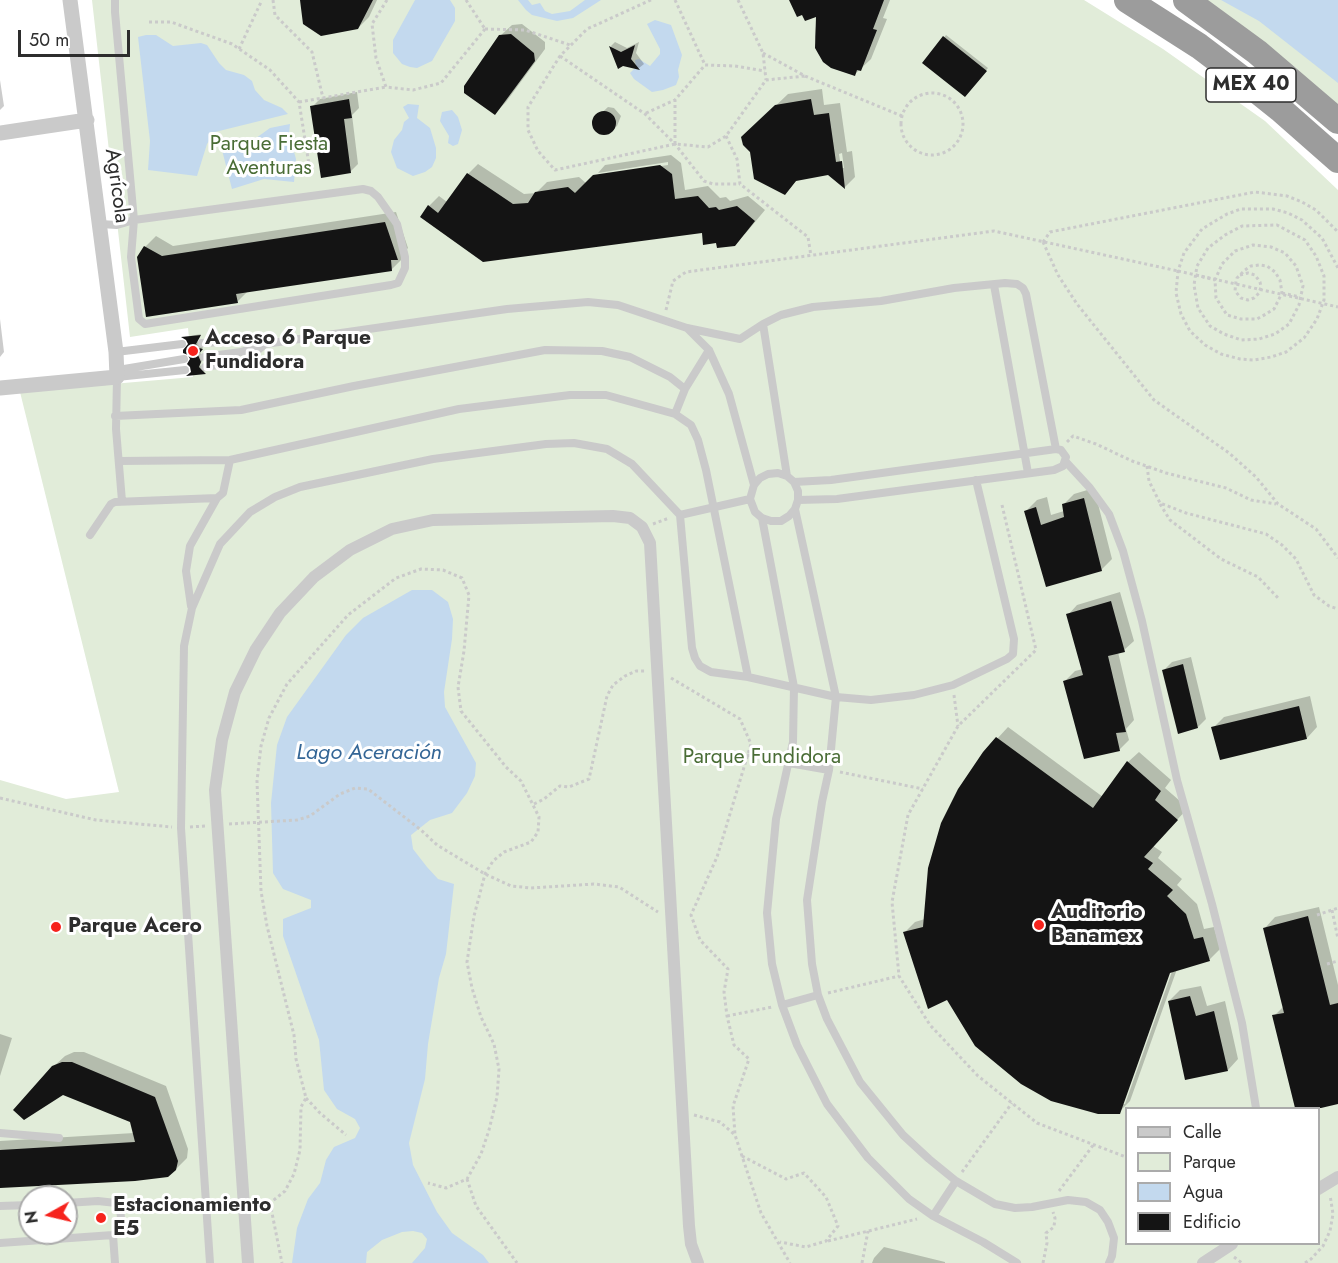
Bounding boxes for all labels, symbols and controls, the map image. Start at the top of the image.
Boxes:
scale bar [21,18,134,56]
text: 50 m [29,27,69,53]
road number: MEX 40 [1206,68,1296,102]
park label: Parque Fiesta Aventuras [210,132,328,182]
street label: Agrícola [98,147,134,225]
place label: Acceso 6 Parque Fundidora [205,326,371,376]
marker: Acceso 6 Parque Fundidora [186,344,200,358]
water label: Lago Aceración [296,741,442,767]
park label: Parque Fundidora [683,745,841,771]
place label: Auditorio Banamex [1051,900,1143,950]
place label: Parque Acero [68,914,202,940]
marker: Auditorio Banamex [1032,918,1046,932]
marker: Parque Acero [49,920,63,934]
legend [1125,1107,1320,1245]
text: Calle [1183,1119,1222,1145]
text: Parque [1183,1149,1236,1175]
text: Agua [1183,1179,1223,1205]
north arrow [18,1185,78,1245]
place label: Estacionamiento E5 [113,1193,271,1243]
text: N [19,1209,44,1225]
text: Edificio [1183,1209,1241,1235]
marker: Estacionamiento E5 [94,1211,108,1225]

